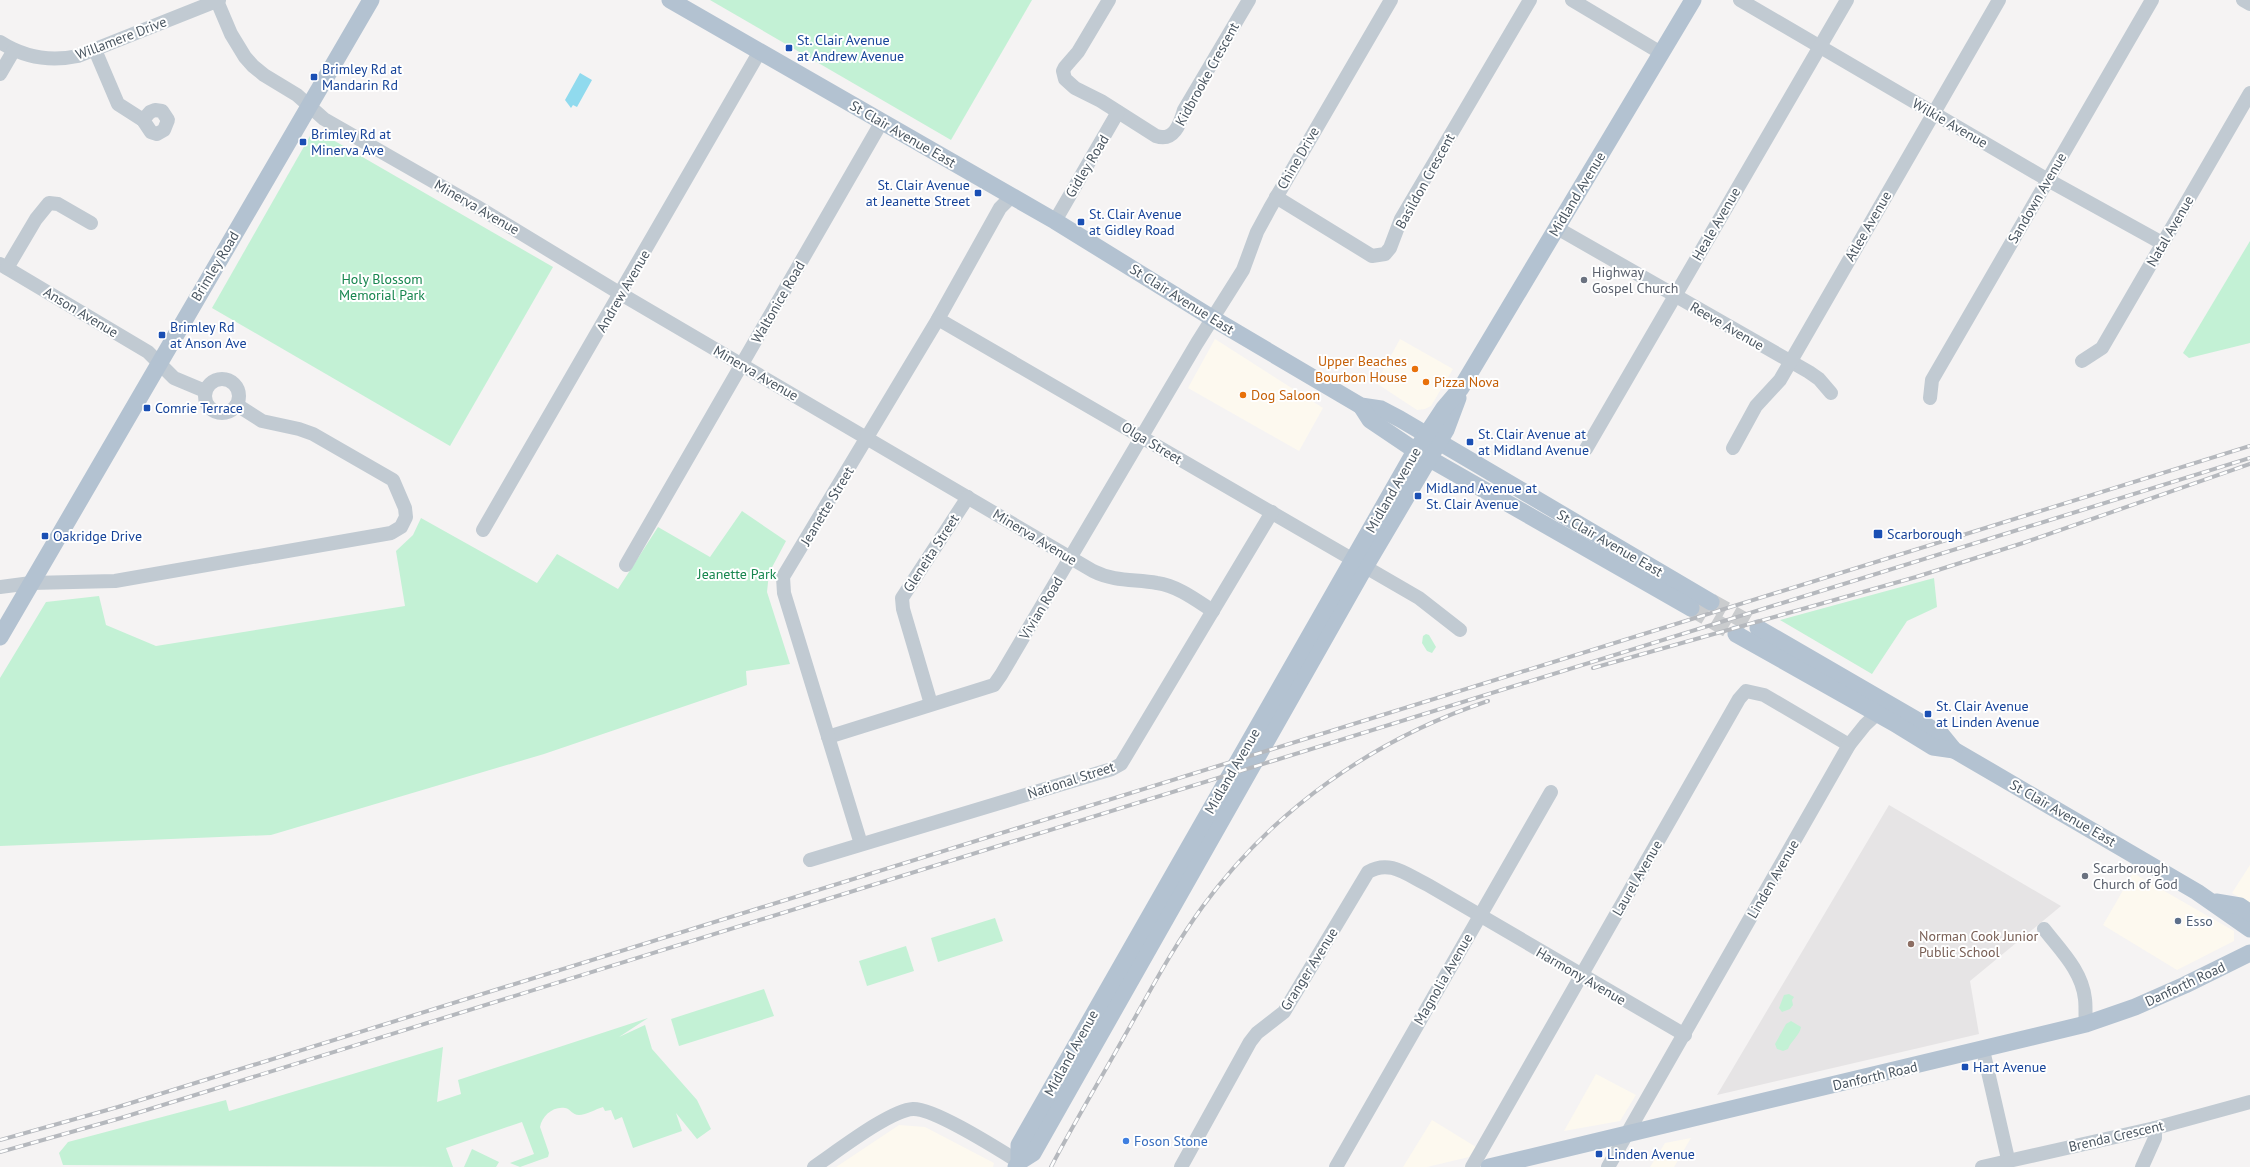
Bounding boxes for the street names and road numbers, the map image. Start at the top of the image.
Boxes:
street label: Willamere Drive [73,12,169,64]
street label: Kidbrooke Crescent [1171,19,1243,129]
street label: Wilkie Avenue [1909,94,1991,152]
street label: St Clair Avenue East [847,96,959,172]
street label: Chine Drive [1273,123,1323,193]
street label: Basildon Crescent [1391,130,1459,232]
street label: Gidley Road [1061,131,1113,201]
street label: Midland Avenue [1545,148,1609,240]
street label: Sandown Avenue [2004,149,2070,247]
street label: Minerva Avenue [431,175,523,239]
street label: Heale Avenue [1688,184,1744,264]
street label: Atlee Avenue [1841,188,1895,264]
street label: Natal Avenue [2142,192,2198,270]
street label: Brimley Road [187,228,243,304]
street label: Andrew Avenue [592,247,654,335]
street label: Waltonice Road [747,258,809,346]
street label: St Clair Avenue East [1127,260,1238,338]
street label: Anson Avenue [40,283,122,341]
street label: Reeve Avenue [1687,298,1767,354]
street label: Minerva Avenue [710,341,802,405]
street label: Olga Street [1118,418,1186,468]
street label: Midland Avenue [1361,444,1425,536]
street label: Jeanette Street [796,463,858,550]
street label: Minerva Avenue [990,505,1080,569]
street label: St Clair Avenue East [1554,505,1666,581]
street label: Gleneita Street [899,510,963,595]
street label: Vivian Road [1015,573,1067,644]
street label: Midland Avenue [1200,725,1264,817]
street label: National Street [1025,757,1117,803]
street label: St Clair Avenue East [2007,775,2119,851]
street label: Linden Avenue [1743,836,1803,922]
street label: Laurel Avenue [1608,837,1666,919]
street label: Granger Avenue [1276,924,1342,1014]
street label: Magnolia Avenue [1410,930,1476,1028]
street label: Harmony Avenue [1533,943,1629,1009]
street label: Danforth Road [2142,958,2228,1010]
street label: Midland Avenue [1040,1007,1102,1099]
street label: Danforth Road [1831,1057,1919,1095]
street label: Brenda Crescent [2067,1116,2166,1156]

